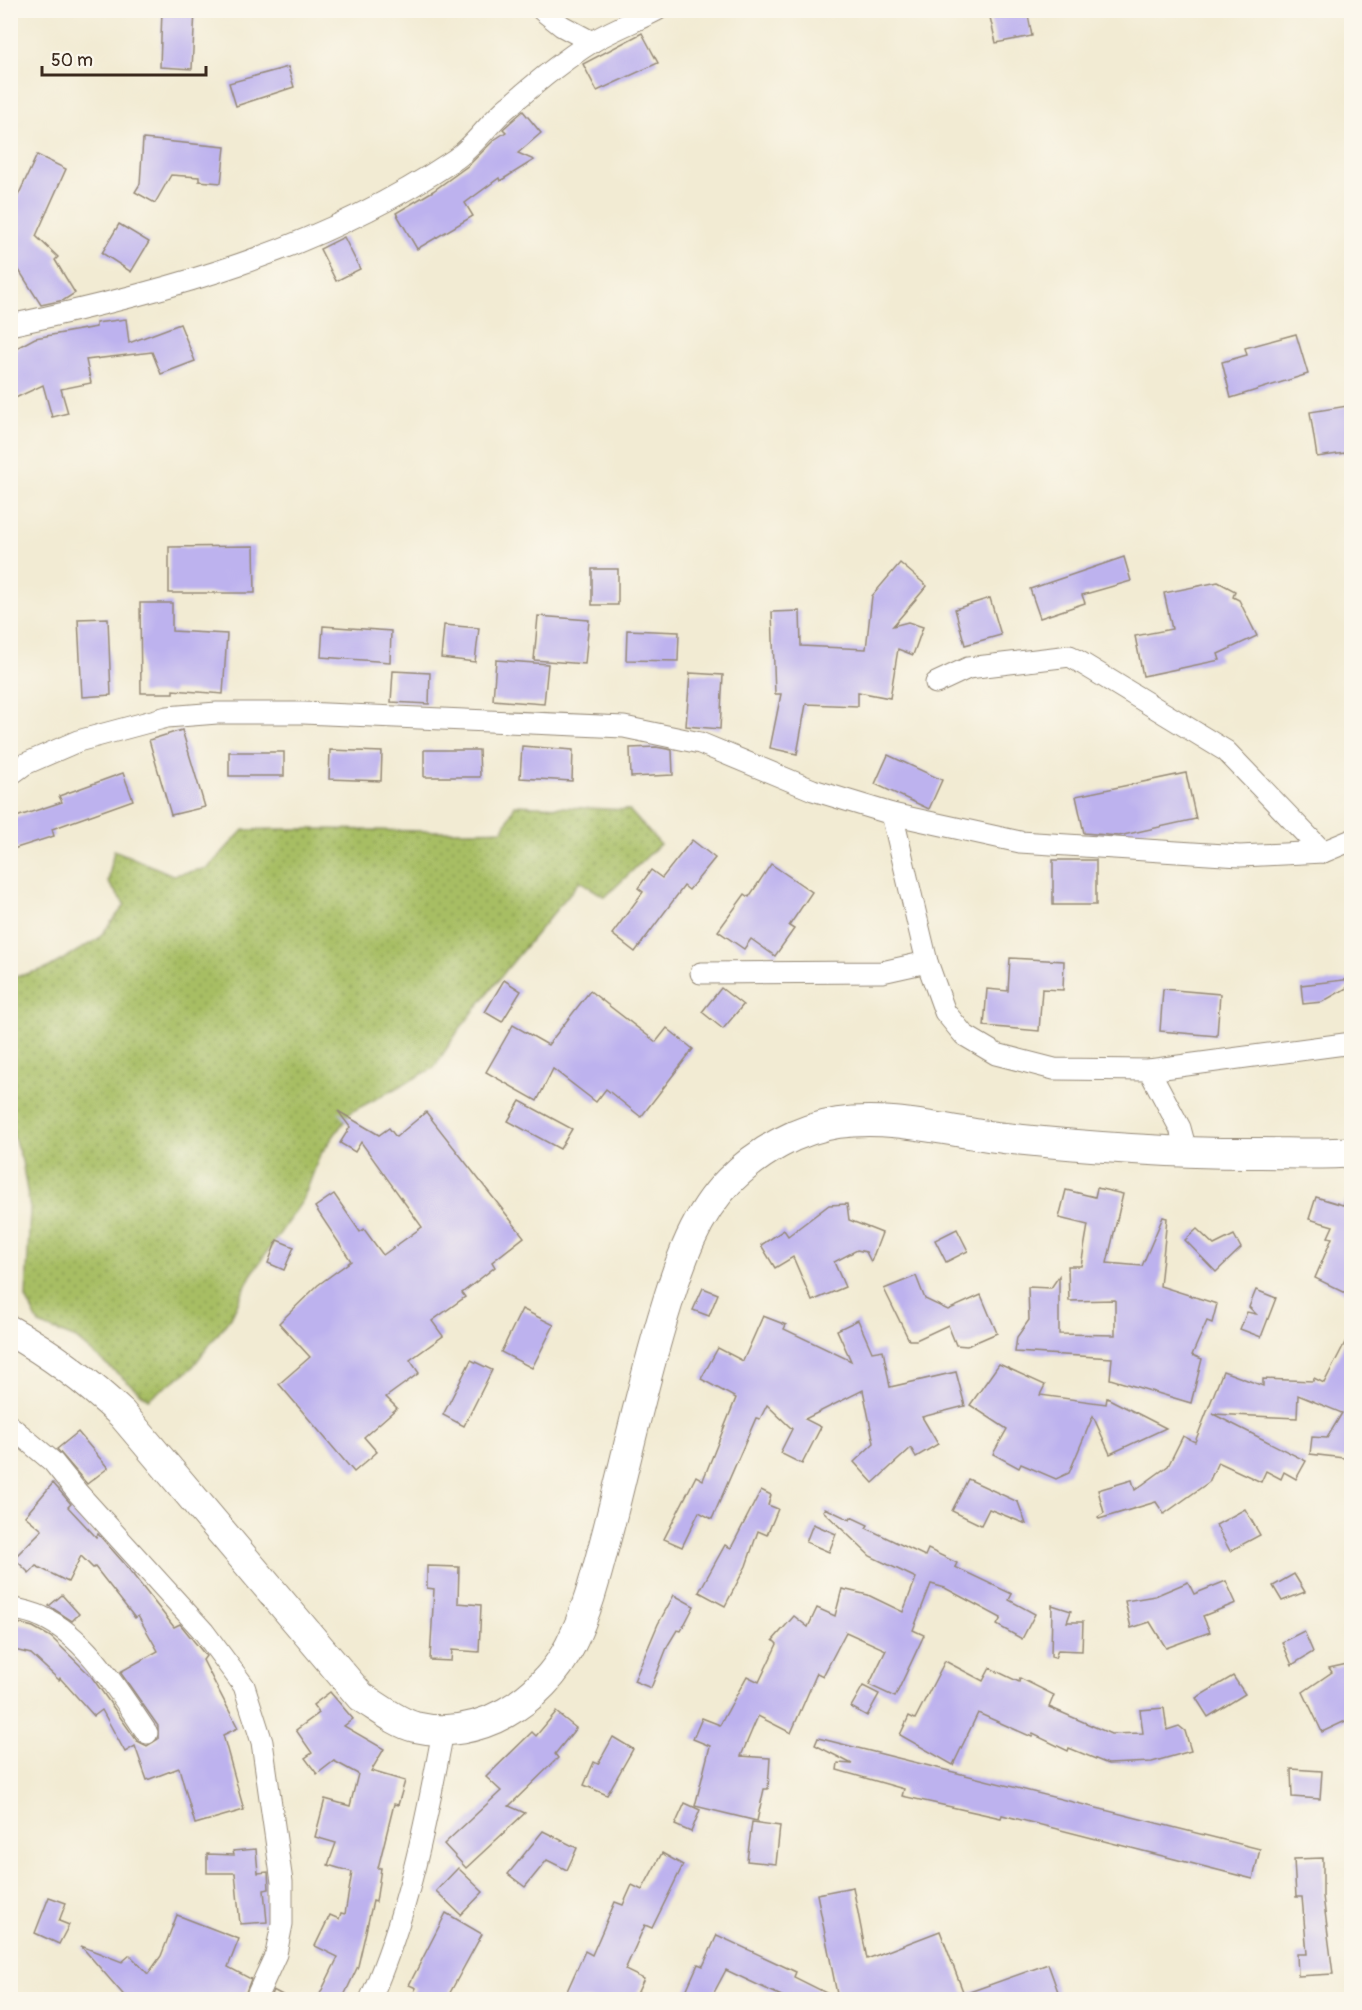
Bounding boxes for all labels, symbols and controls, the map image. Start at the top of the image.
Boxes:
scale bar [42,39,206,77]
text: 50 m [51,49,93,72]

